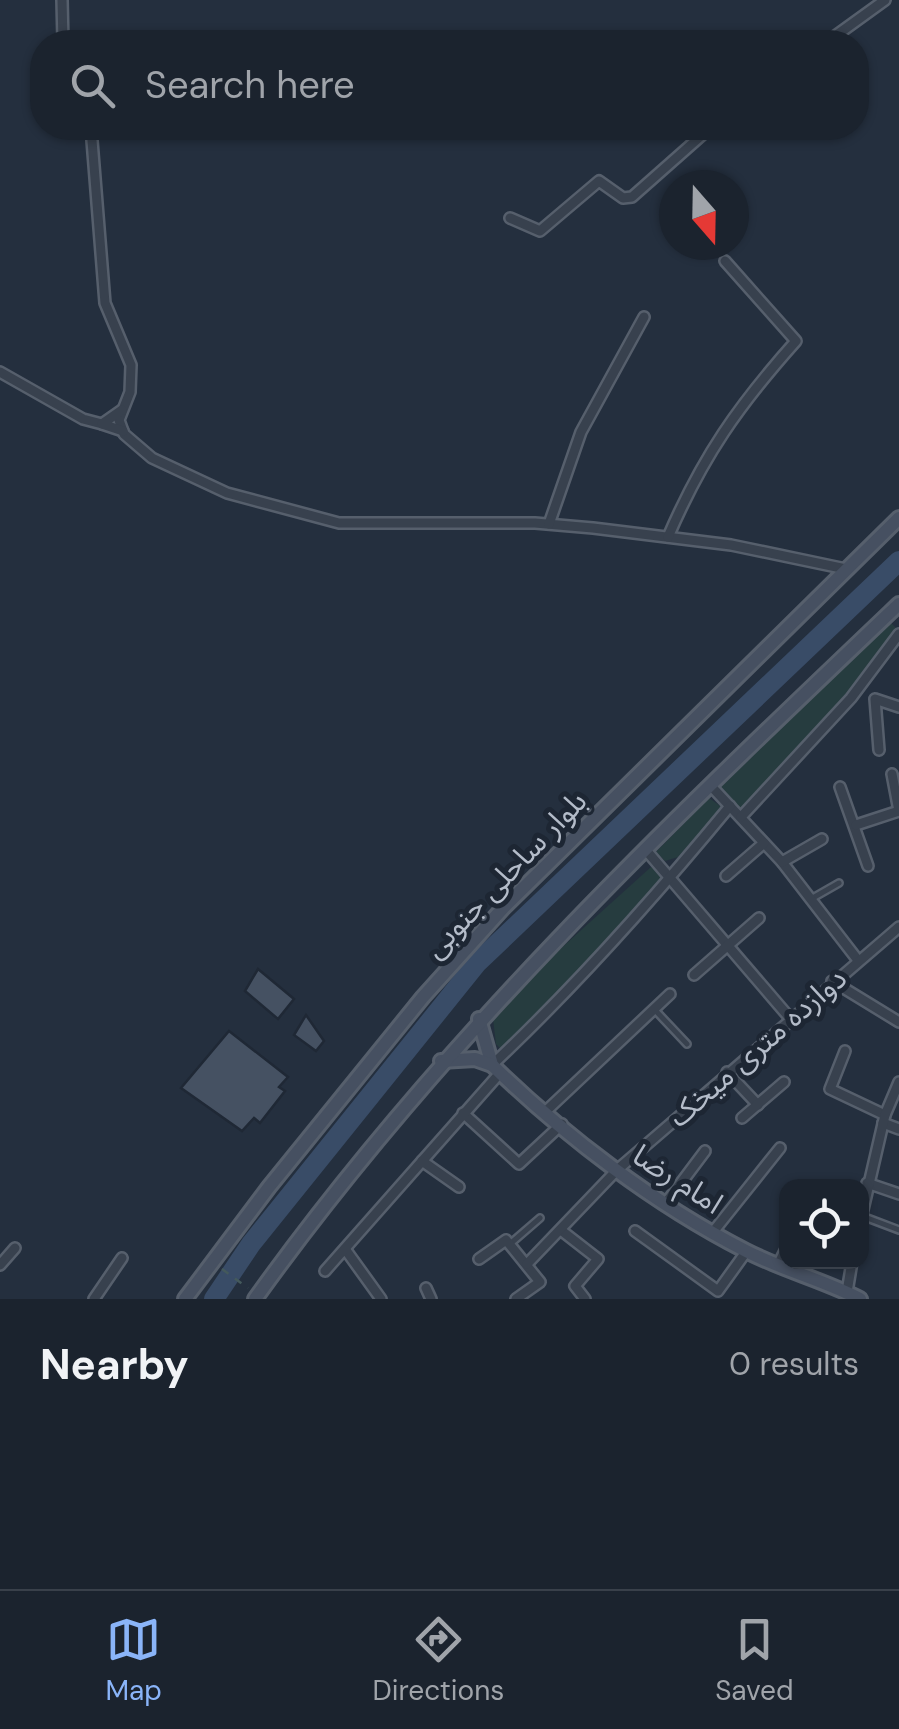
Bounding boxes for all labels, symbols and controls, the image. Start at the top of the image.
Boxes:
search box [30,30,869,140]
icon: search [65,58,120,113]
text: Search here [145,60,355,110]
north arrow [659,170,749,260]
street label: بلوار ساحلی جنوبی [415,782,595,966]
street label: دوازده متری میخک [660,959,854,1135]
street label: امام رضا [624,1135,731,1225]
map controls [779,1179,869,1269]
button: locate [779,1179,869,1269]
text: Nearby [40,1337,189,1392]
text: 0 results [729,1343,859,1385]
tab: Map [105,1612,162,1709]
tab: Directions [373,1612,504,1709]
tab: Saved [715,1612,794,1709]

